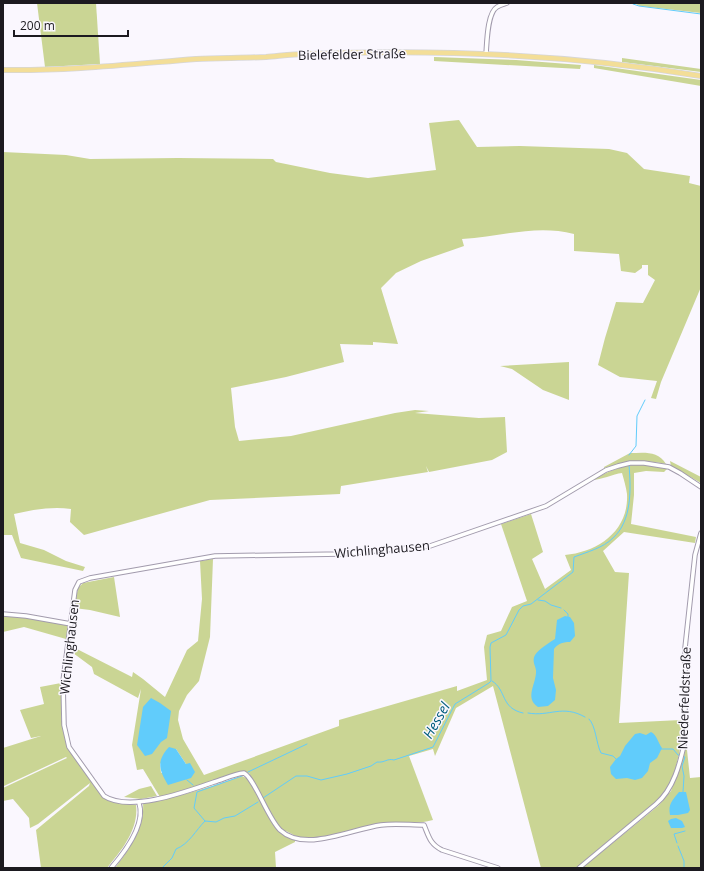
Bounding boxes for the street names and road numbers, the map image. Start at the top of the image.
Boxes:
street label: Bielefelder Straße [298,44,406,64]
street label: Wichlinghausen [334,536,430,562]
street label: Wichlinghausen [55,598,83,696]
street label: Niederfeldstraße [673,646,695,750]

